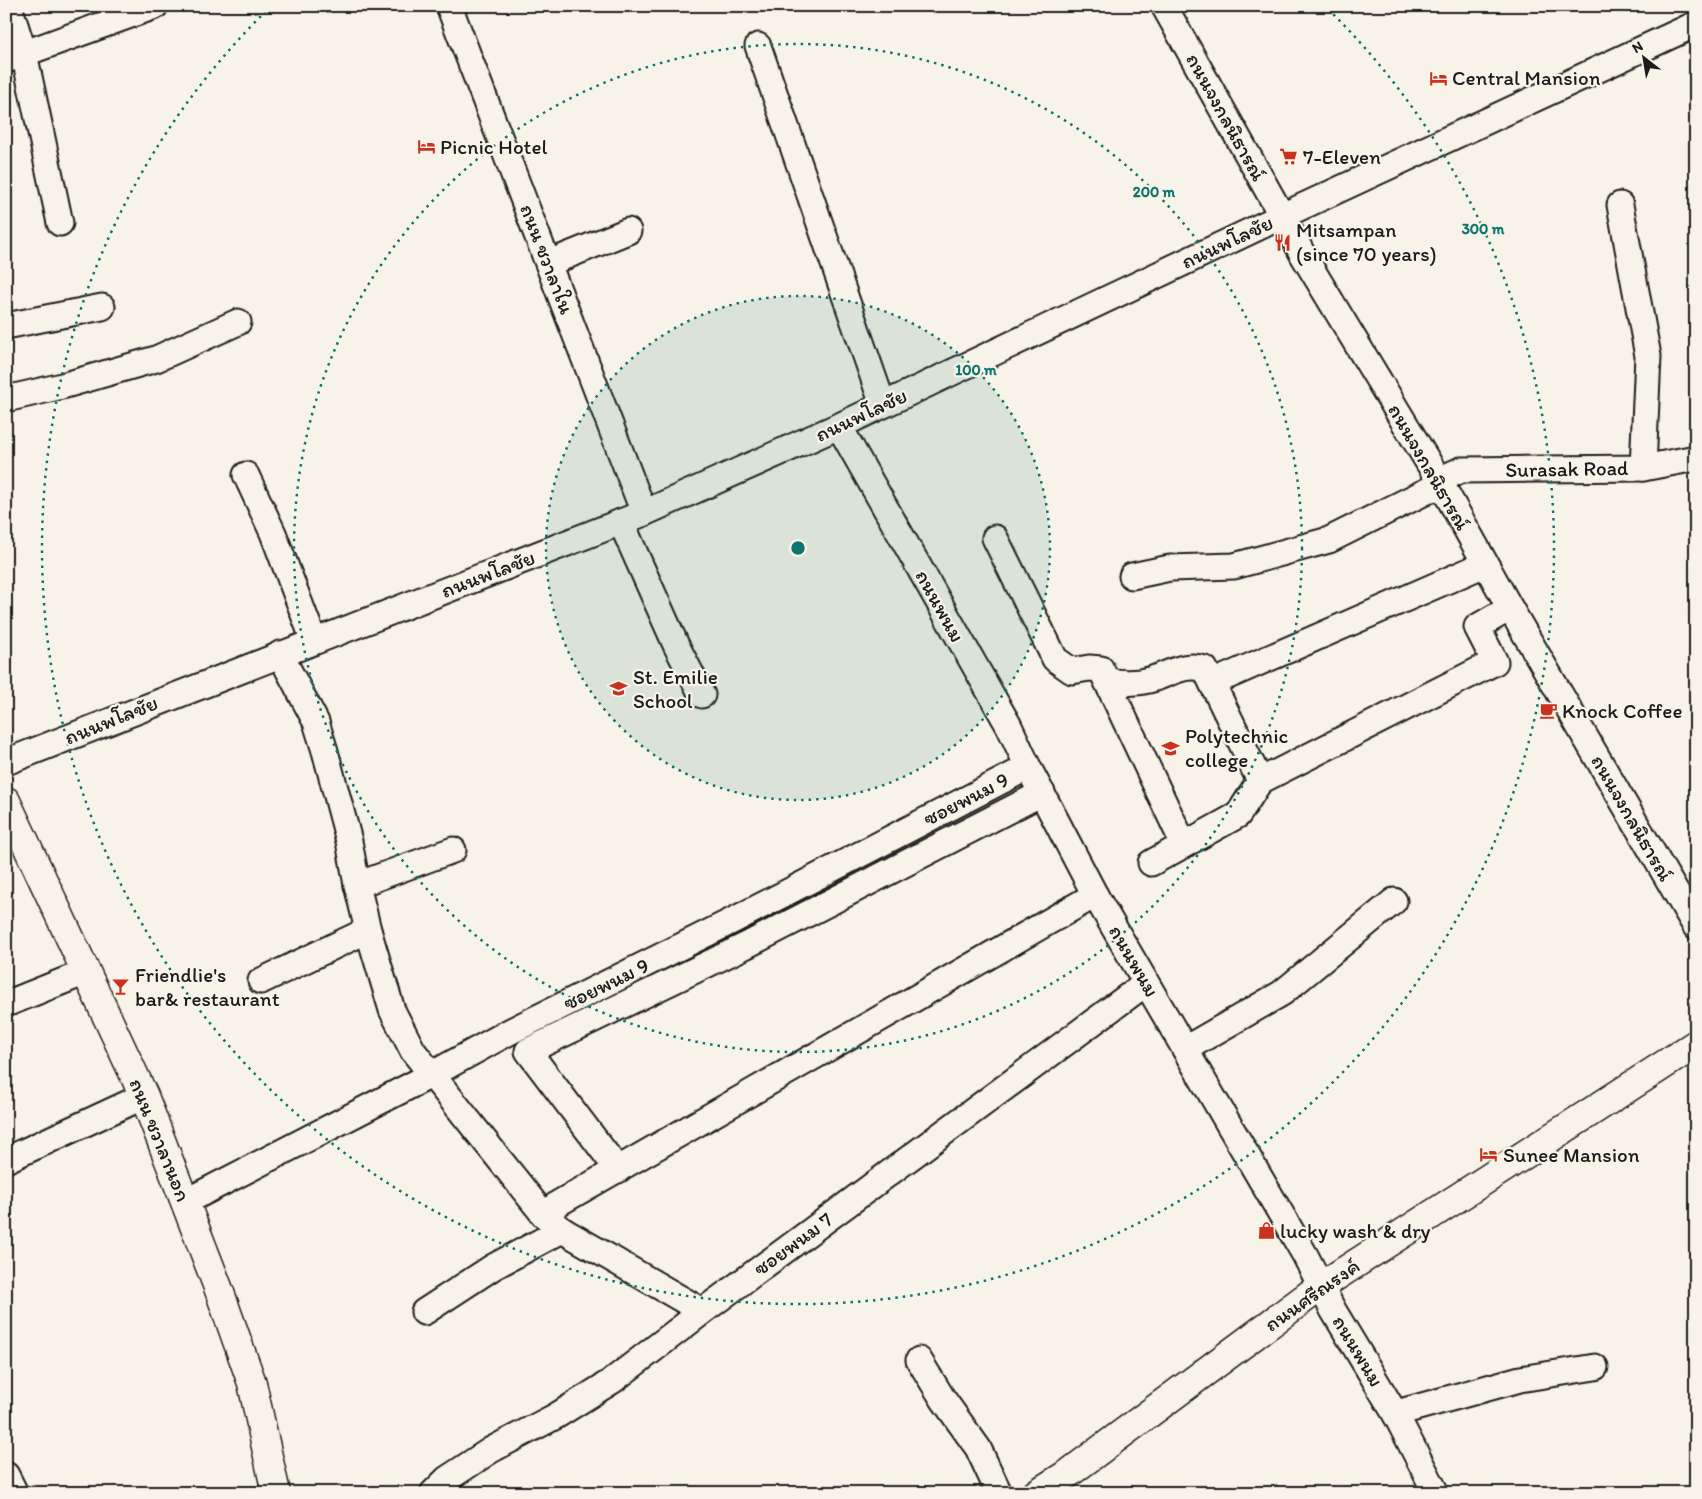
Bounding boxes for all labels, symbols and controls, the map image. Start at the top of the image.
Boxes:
north arrow [1620,32,1670,82]
text: N [1629,38,1646,57]
street label: ถนนจงกลนิธารณ์ [1181,49,1272,185]
place label: Central Mansion [1452,65,1601,90]
hotel icon: Central Mansion [1428,68,1448,88]
place label: Picnic Hotel [440,134,547,159]
hotel icon: Picnic Hotel [416,137,436,157]
place label: 7-Eleven [1303,144,1381,169]
supermarket icon: 7-Eleven [1279,147,1299,167]
text: 200 m [1133,183,1176,201]
street label: ถนน ชวาลาใน [515,200,580,317]
street label: ถนนพโลชัย [1177,209,1277,274]
place label: Mitsampan (since 70 years) [1296,217,1437,266]
text: 300 m [1462,220,1505,238]
restaurant icon: Mitsampan (since 70 years) [1272,232,1292,252]
text: 100 m [955,361,997,379]
street label: ถนนพโลชัย [811,382,911,447]
street label: ถนนจงกลนิธารณ์ [1383,399,1476,535]
street label: Surasak Road [1505,455,1629,482]
centre of rings [789,539,807,557]
street label: ถนนพโลชัย [437,544,538,603]
street label: ถนนพนม [910,565,971,646]
place label: St. Emilie School [633,664,718,713]
school or university icon: St. Emilie School [609,679,629,699]
street label: ถนนพโลชัย [61,690,161,750]
place label: Knock Coffee [1562,698,1682,723]
cafe icon: Knock Coffee [1538,701,1558,721]
place label: Polytechnic college [1185,723,1289,772]
school or university icon: Polytechnic college [1161,738,1181,758]
street label: ถนนจงกลนิธารณ์ [1586,750,1679,886]
street label: ซอยพนม 9 [919,766,1013,831]
street label: ถนนพนม [1104,920,1165,1001]
street label: ซอยพนม 9 [559,952,653,1015]
place label: Friendlie's bar& restaurant [135,962,280,1011]
bar icon: Friendlie's bar& restaurant [111,977,131,997]
street label: ถนน ชวาลานอก [124,1075,197,1205]
place label: Sunee Mansion [1503,1142,1640,1167]
hotel icon: Sunee Mansion [1479,1145,1499,1165]
street label: ซอยพนม 7 [748,1207,837,1281]
place label: lucky wash & dry [1280,1218,1431,1243]
shop icon: lucky wash & dry [1256,1221,1276,1241]
street label: ถนนศรีณรงค์ [1259,1253,1364,1337]
street label: ถนนพนม [1327,1310,1389,1391]

